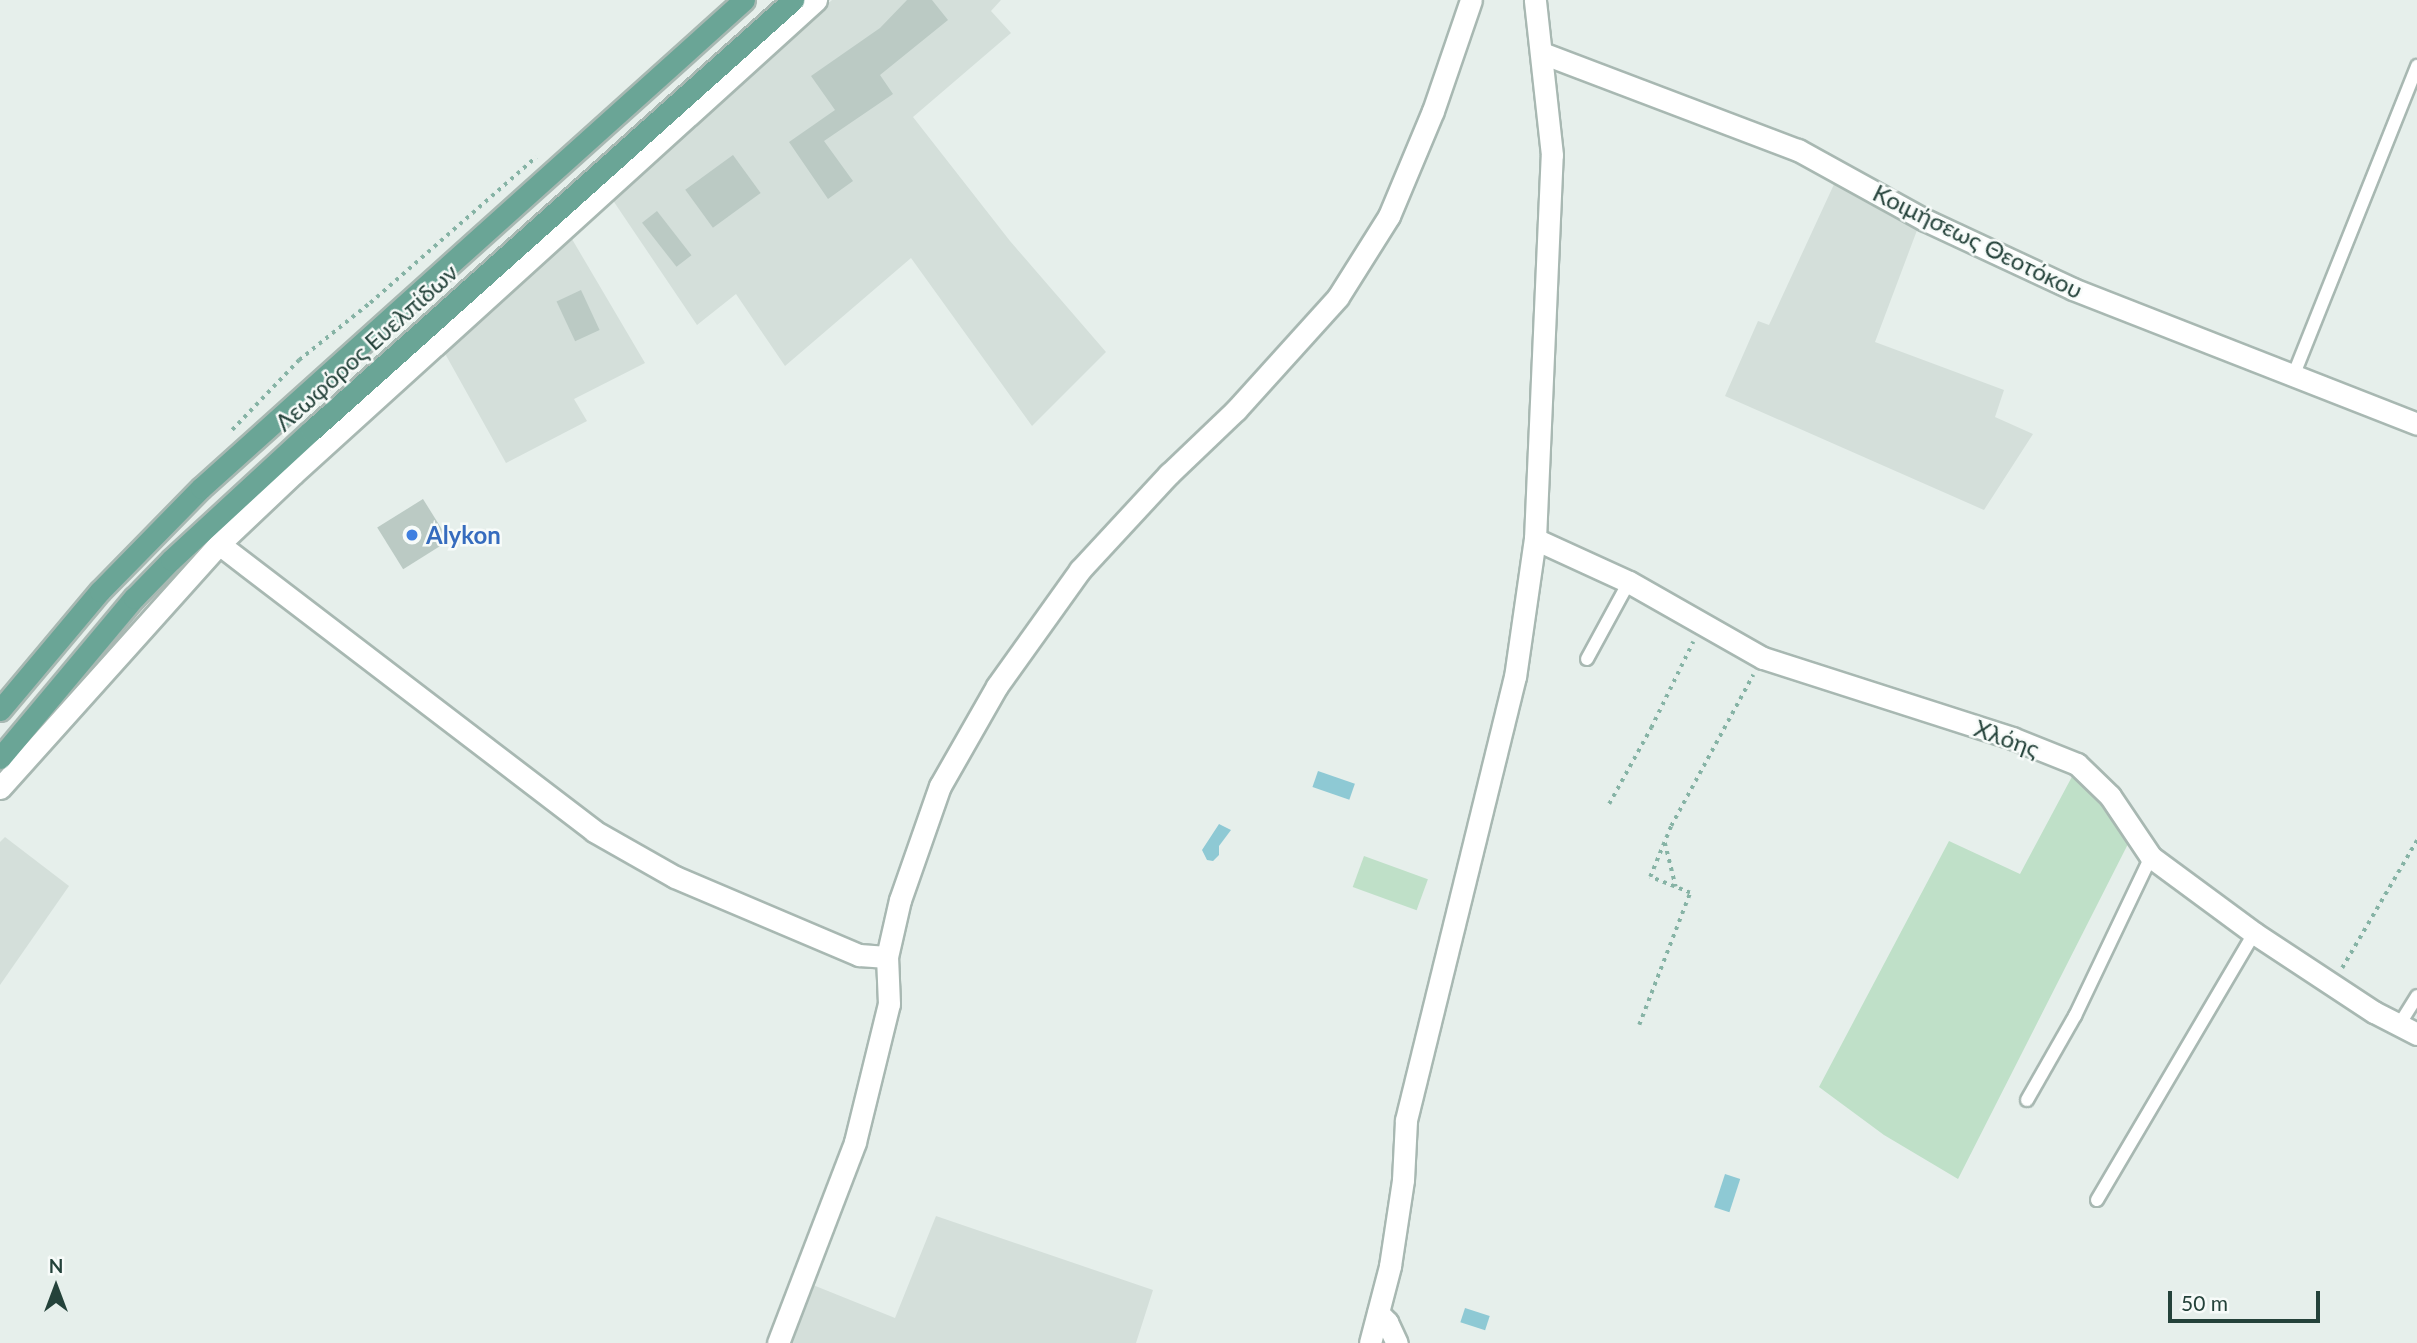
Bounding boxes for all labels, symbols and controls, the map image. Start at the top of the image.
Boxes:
street label: Κοιμήσεως Θεοτόκου [1869,178,2087,304]
street label: Λεωφόρος Ευελπίδων [269,257,463,437]
place label: Alykon [426,521,501,549]
marker: Alykon [404,527,420,543]
street label: Χλόης [1971,713,2043,763]
north arrow [21,1252,91,1322]
text: N [49,1254,63,1277]
scale bar [2172,1276,2324,1320]
text: 50 m [2181,1290,2228,1315]

